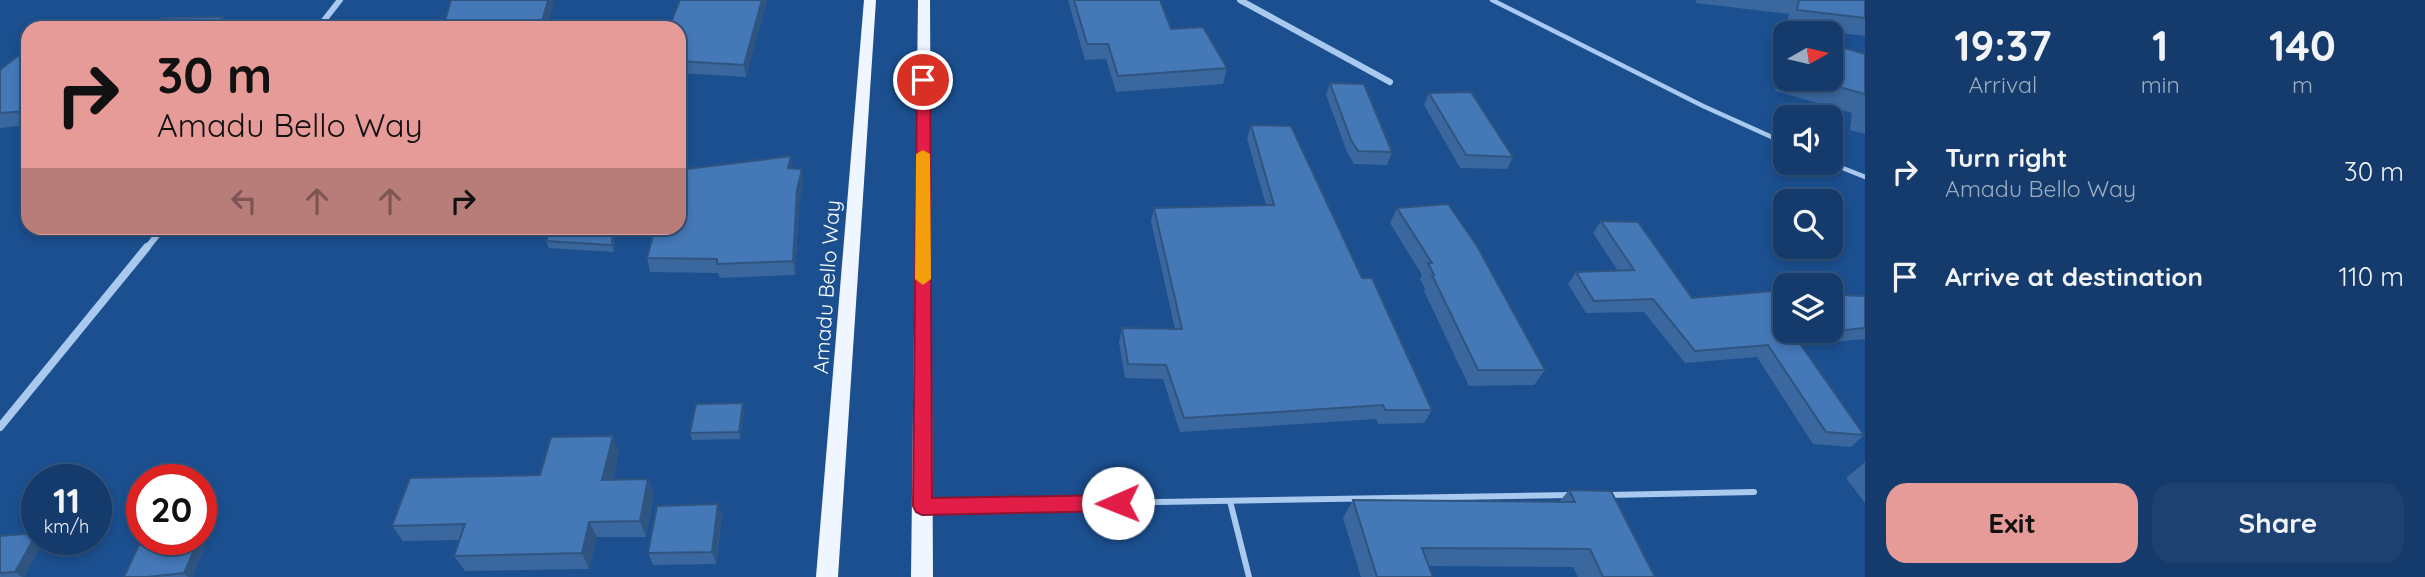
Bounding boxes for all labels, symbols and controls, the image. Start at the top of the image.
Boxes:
text: 19:37 [1954,19,2051,72]
text: 1 [2152,19,2168,72]
text: 140 [2269,19,2336,72]
north arrow [1773,21,1843,91]
map controls [1773,21,1843,343]
text: 30 m [157,44,272,105]
icon: right [42,49,133,140]
pin [893,50,953,110]
icon: arrive [904,61,942,99]
text: Arrival [1968,70,2037,99]
text: min [2141,70,2180,99]
text: m [2292,70,2313,99]
text: Amadu Bello Way [157,105,423,145]
button: sound [1773,105,1843,175]
text: Turn right [1945,141,2067,174]
icon: right [1886,153,1924,191]
text: 30 m [2344,155,2404,188]
text: Amadu Bello Way [1945,174,2136,203]
icon: left [225,182,263,220]
icon: ahead [298,182,336,220]
icon: ahead [371,182,409,220]
icon: right [444,182,482,220]
button: search [1773,189,1843,259]
street label: Amadu Bello Way [807,199,845,375]
icon: arrive [1886,258,1924,296]
text: Arrive at destination [1945,260,2203,293]
text: 110 m [2338,260,2404,293]
button: layers [1773,273,1843,343]
speed limit sign: 20 [126,464,217,555]
position arrow [1081,466,1155,540]
text: 11 [53,478,80,522]
button: Exit [1886,483,2138,563]
button: Share [2152,483,2404,563]
text: km/h [44,515,89,538]

